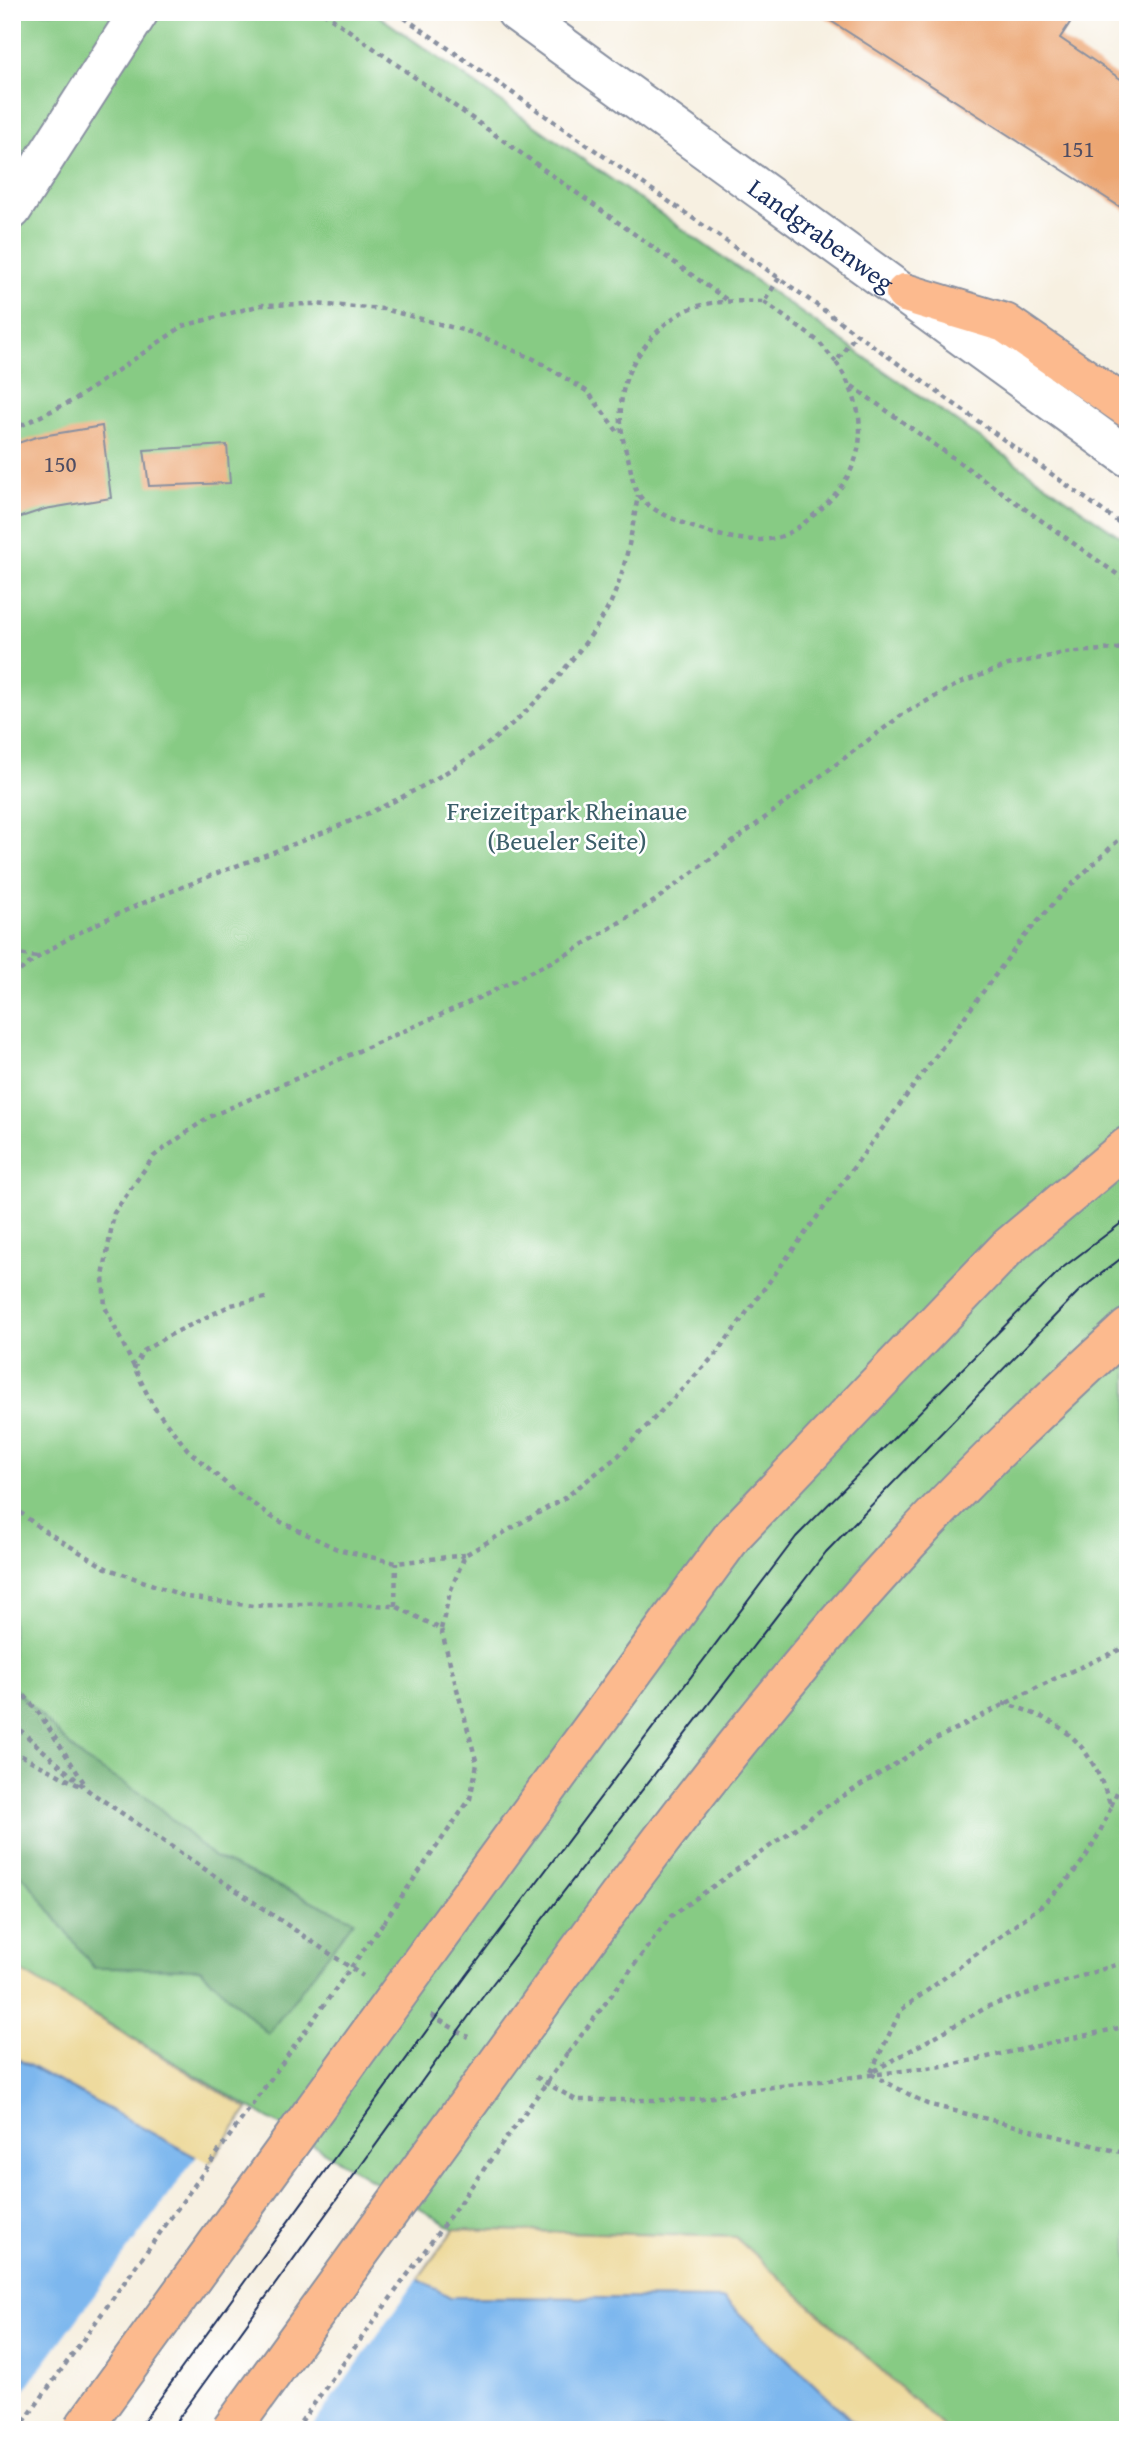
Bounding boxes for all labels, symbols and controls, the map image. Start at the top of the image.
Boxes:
house number: 151 [1061,132,1095,165]
street label: Landgrabenweg [740,168,903,301]
house number: 150 [43,447,77,480]
park label: Freizeitpark Rheinaue (Beueler Seite) [447,791,687,860]

